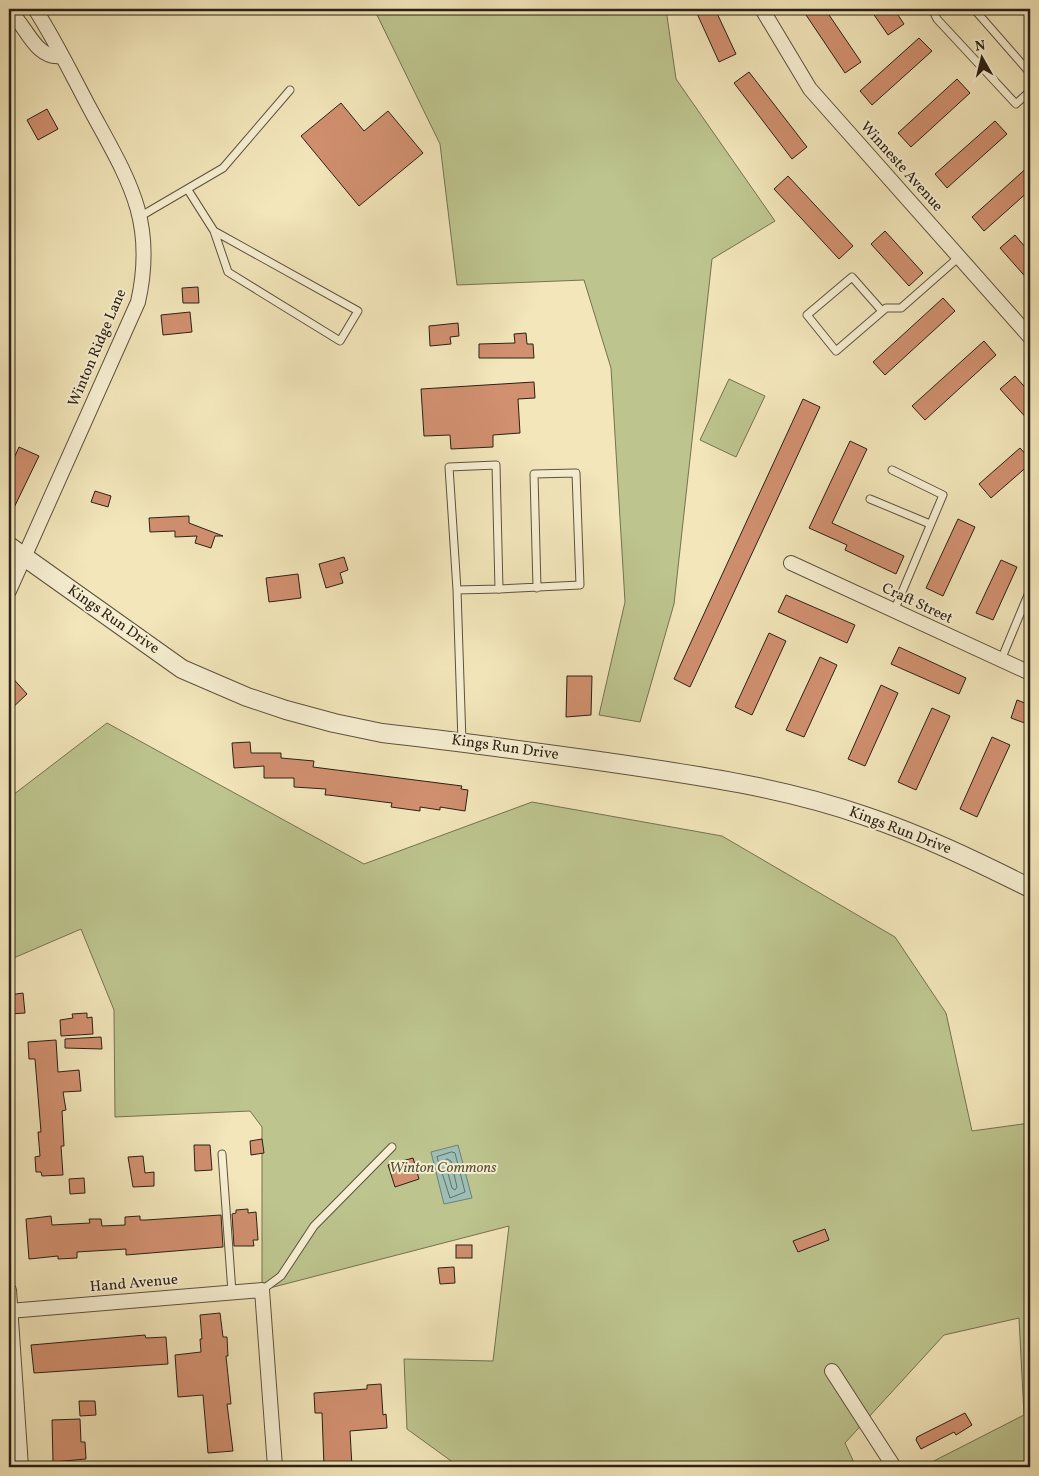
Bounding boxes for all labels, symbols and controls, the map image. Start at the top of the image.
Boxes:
north arrow [956,32,1006,82]
text: N [974,36,987,57]
street label: Winneste Avenue [855,117,947,217]
street label: Winton Ridge Lane [64,286,132,410]
street label: Craft Street [878,578,956,630]
street label: Kings Run Drive [63,580,163,660]
street label: Kings Run Drive [450,730,560,766]
street label: Kings Run Drive [846,802,954,860]
park label: Winton Commons [389,1158,497,1179]
street label: Hand Avenue [89,1270,179,1298]

